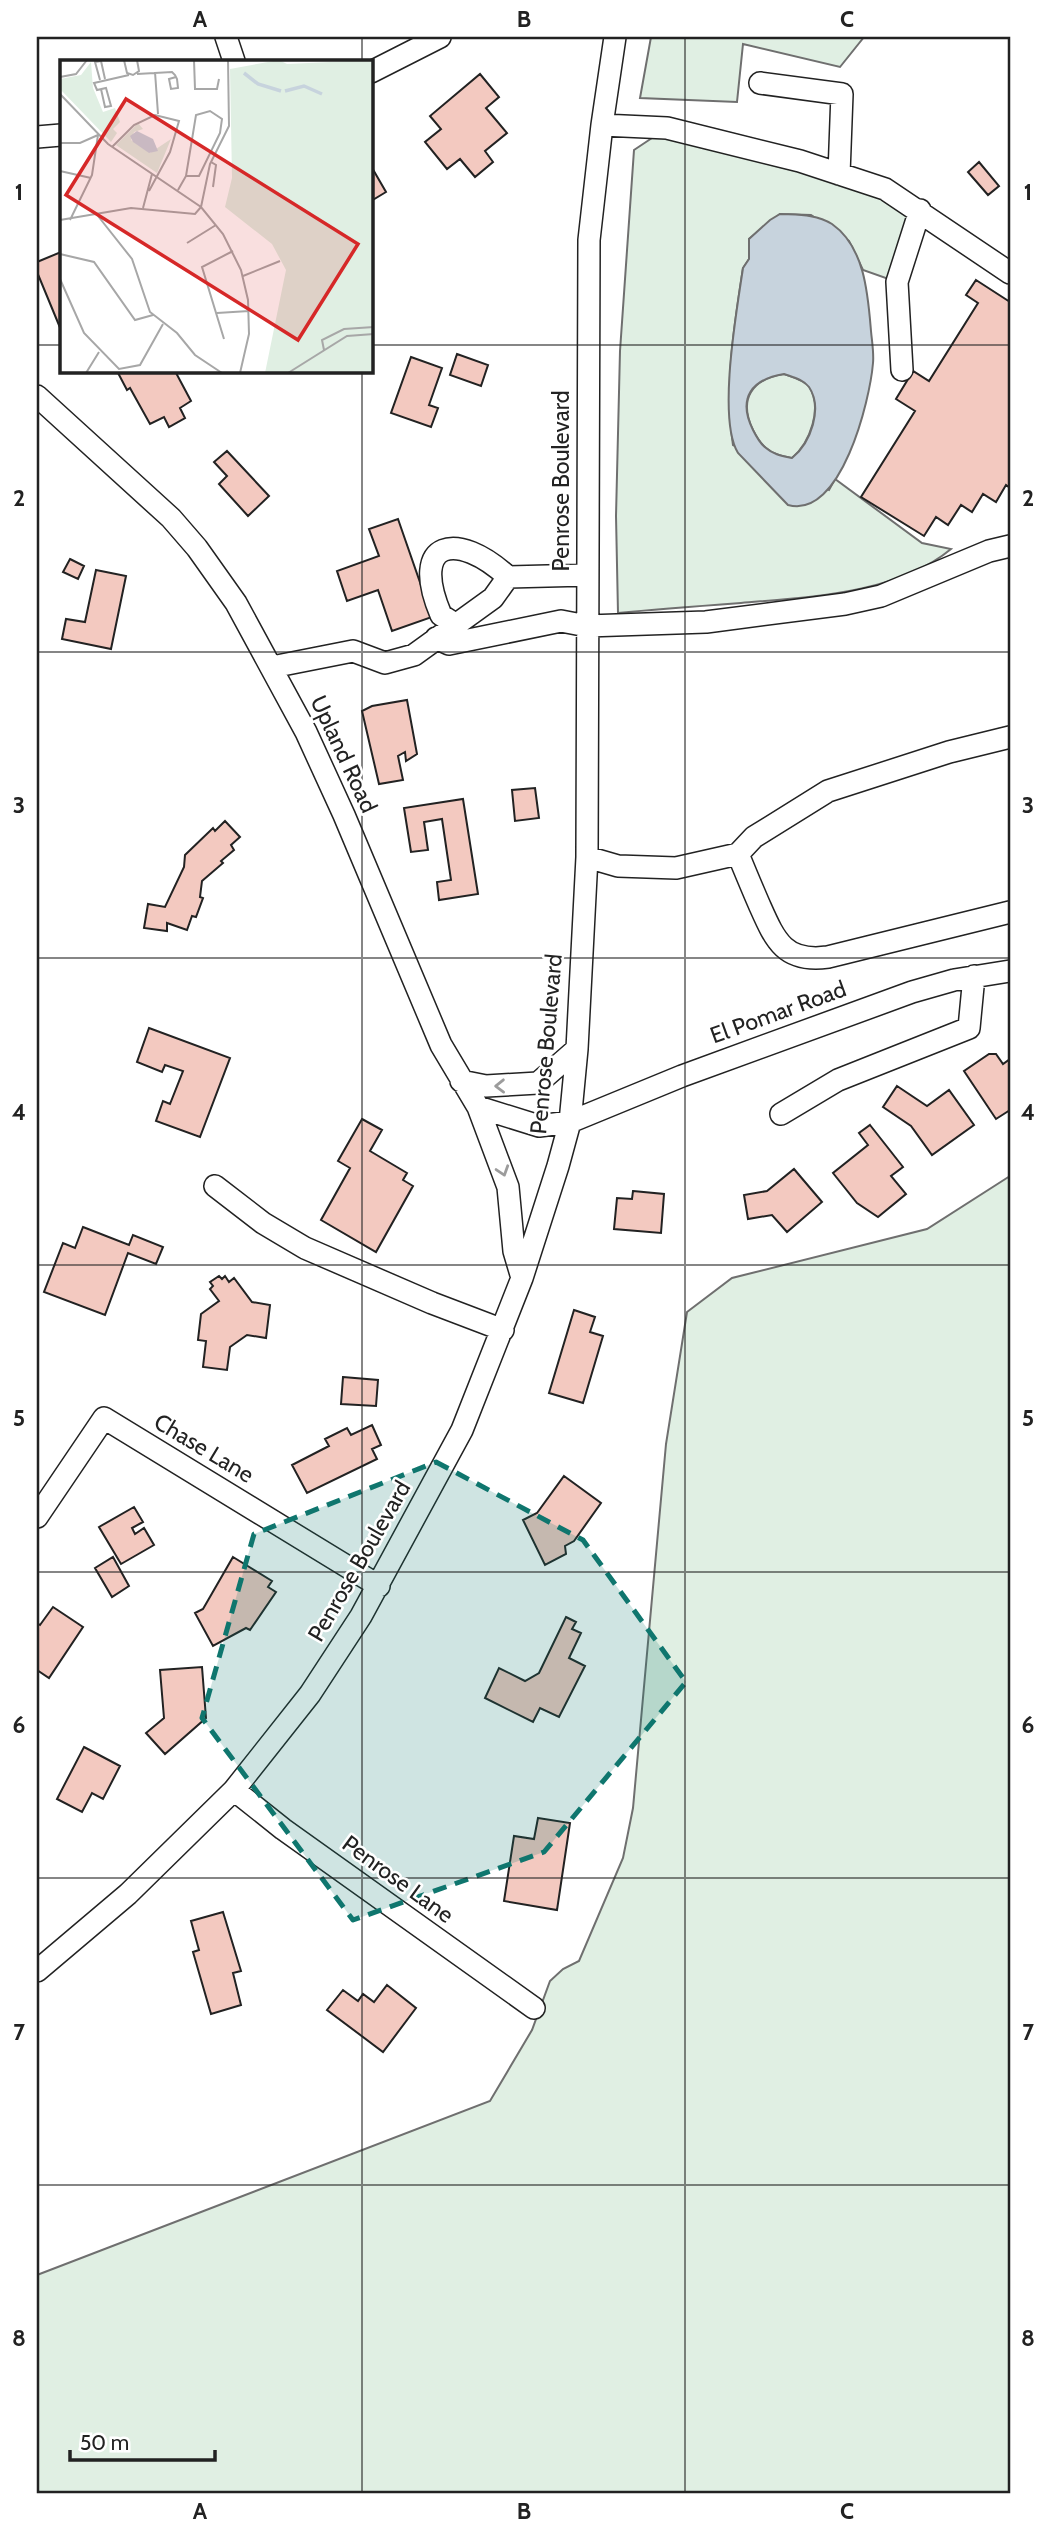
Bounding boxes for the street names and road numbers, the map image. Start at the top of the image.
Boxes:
street label: Penrose Boulevard [547,391,575,571]
street label: Upland Road [305,691,383,817]
street label: Penrose Boulevard [524,953,568,1135]
street label: El Pomar Road [706,974,850,1050]
street label: Chase Lane [149,1407,259,1489]
street label: Penrose Boulevard [302,1476,416,1646]
street label: Penrose Lane [337,1829,459,1929]

